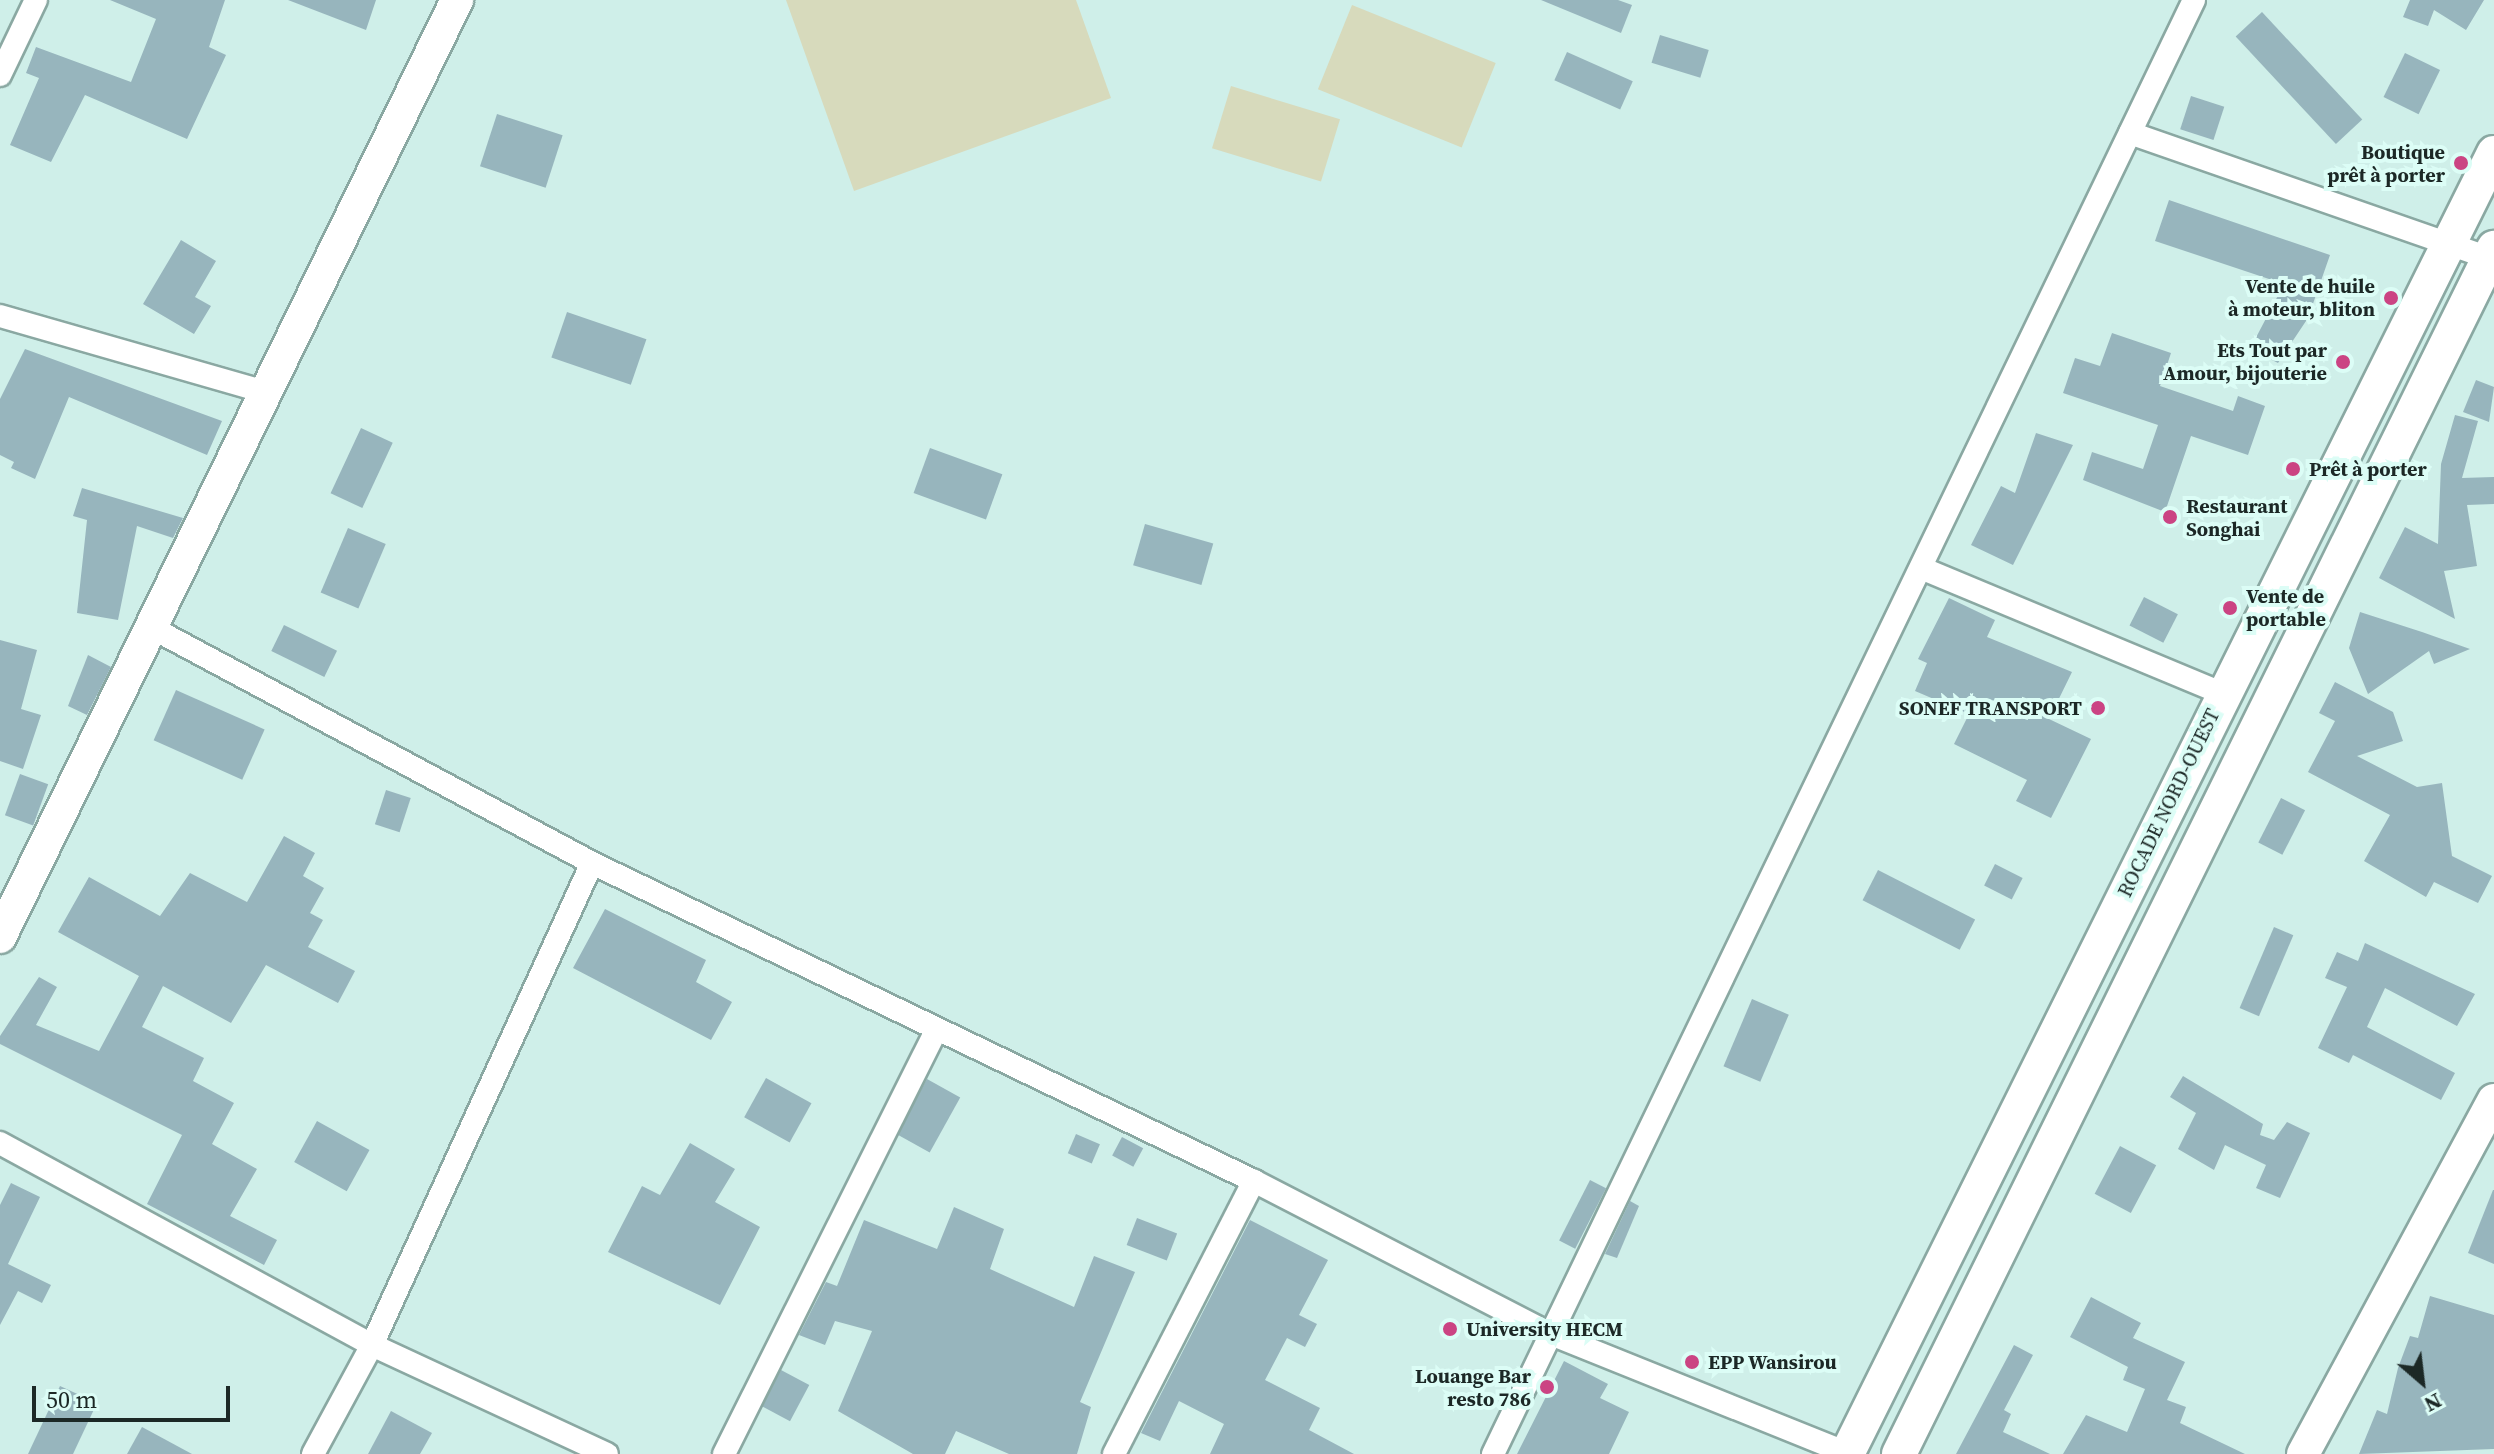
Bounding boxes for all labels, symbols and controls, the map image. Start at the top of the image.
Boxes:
place label: Boutique prêt à porter [2327,140,2445,187]
marker: Boutique prêt à porter [2452,154,2470,172]
place label: Vente de huile à moteur, bliton [2228,274,2375,321]
marker: Vente de huile à moteur, bliton [2382,289,2400,307]
place label: Ets Tout par Amour, bijouterie [2163,338,2327,385]
marker: Ets Tout par Amour, bijouterie [2334,353,2352,371]
place label: Prêt à porter [2309,457,2427,481]
marker: Prêt à porter [2284,460,2302,478]
place label: Restaurant Songhai [2186,494,2287,541]
marker: Restaurant Songhai [2161,508,2179,526]
place label: Vente de portable [2246,584,2326,631]
marker: Vente de portable [2221,599,2239,617]
place label: SONEF TRANSPORT [1899,696,2082,720]
marker: SONEF TRANSPORT [2089,699,2107,717]
street label: ROCADE NORD-OUEST [2113,705,2225,901]
place label: University HECM [1466,1317,1623,1341]
marker: University HECM [1441,1320,1459,1338]
north arrow [2382,1342,2462,1422]
place label: EPP Wansirou [1708,1350,1837,1374]
marker: EPP Wansirou [1683,1353,1701,1371]
place label: Louange Bar resto 786 [1415,1364,1531,1411]
scale bar [36,1370,234,1420]
marker: Louange Bar resto 786 [1538,1378,1556,1396]
text: 50 m [46,1383,97,1416]
text: N [2419,1386,2447,1420]

